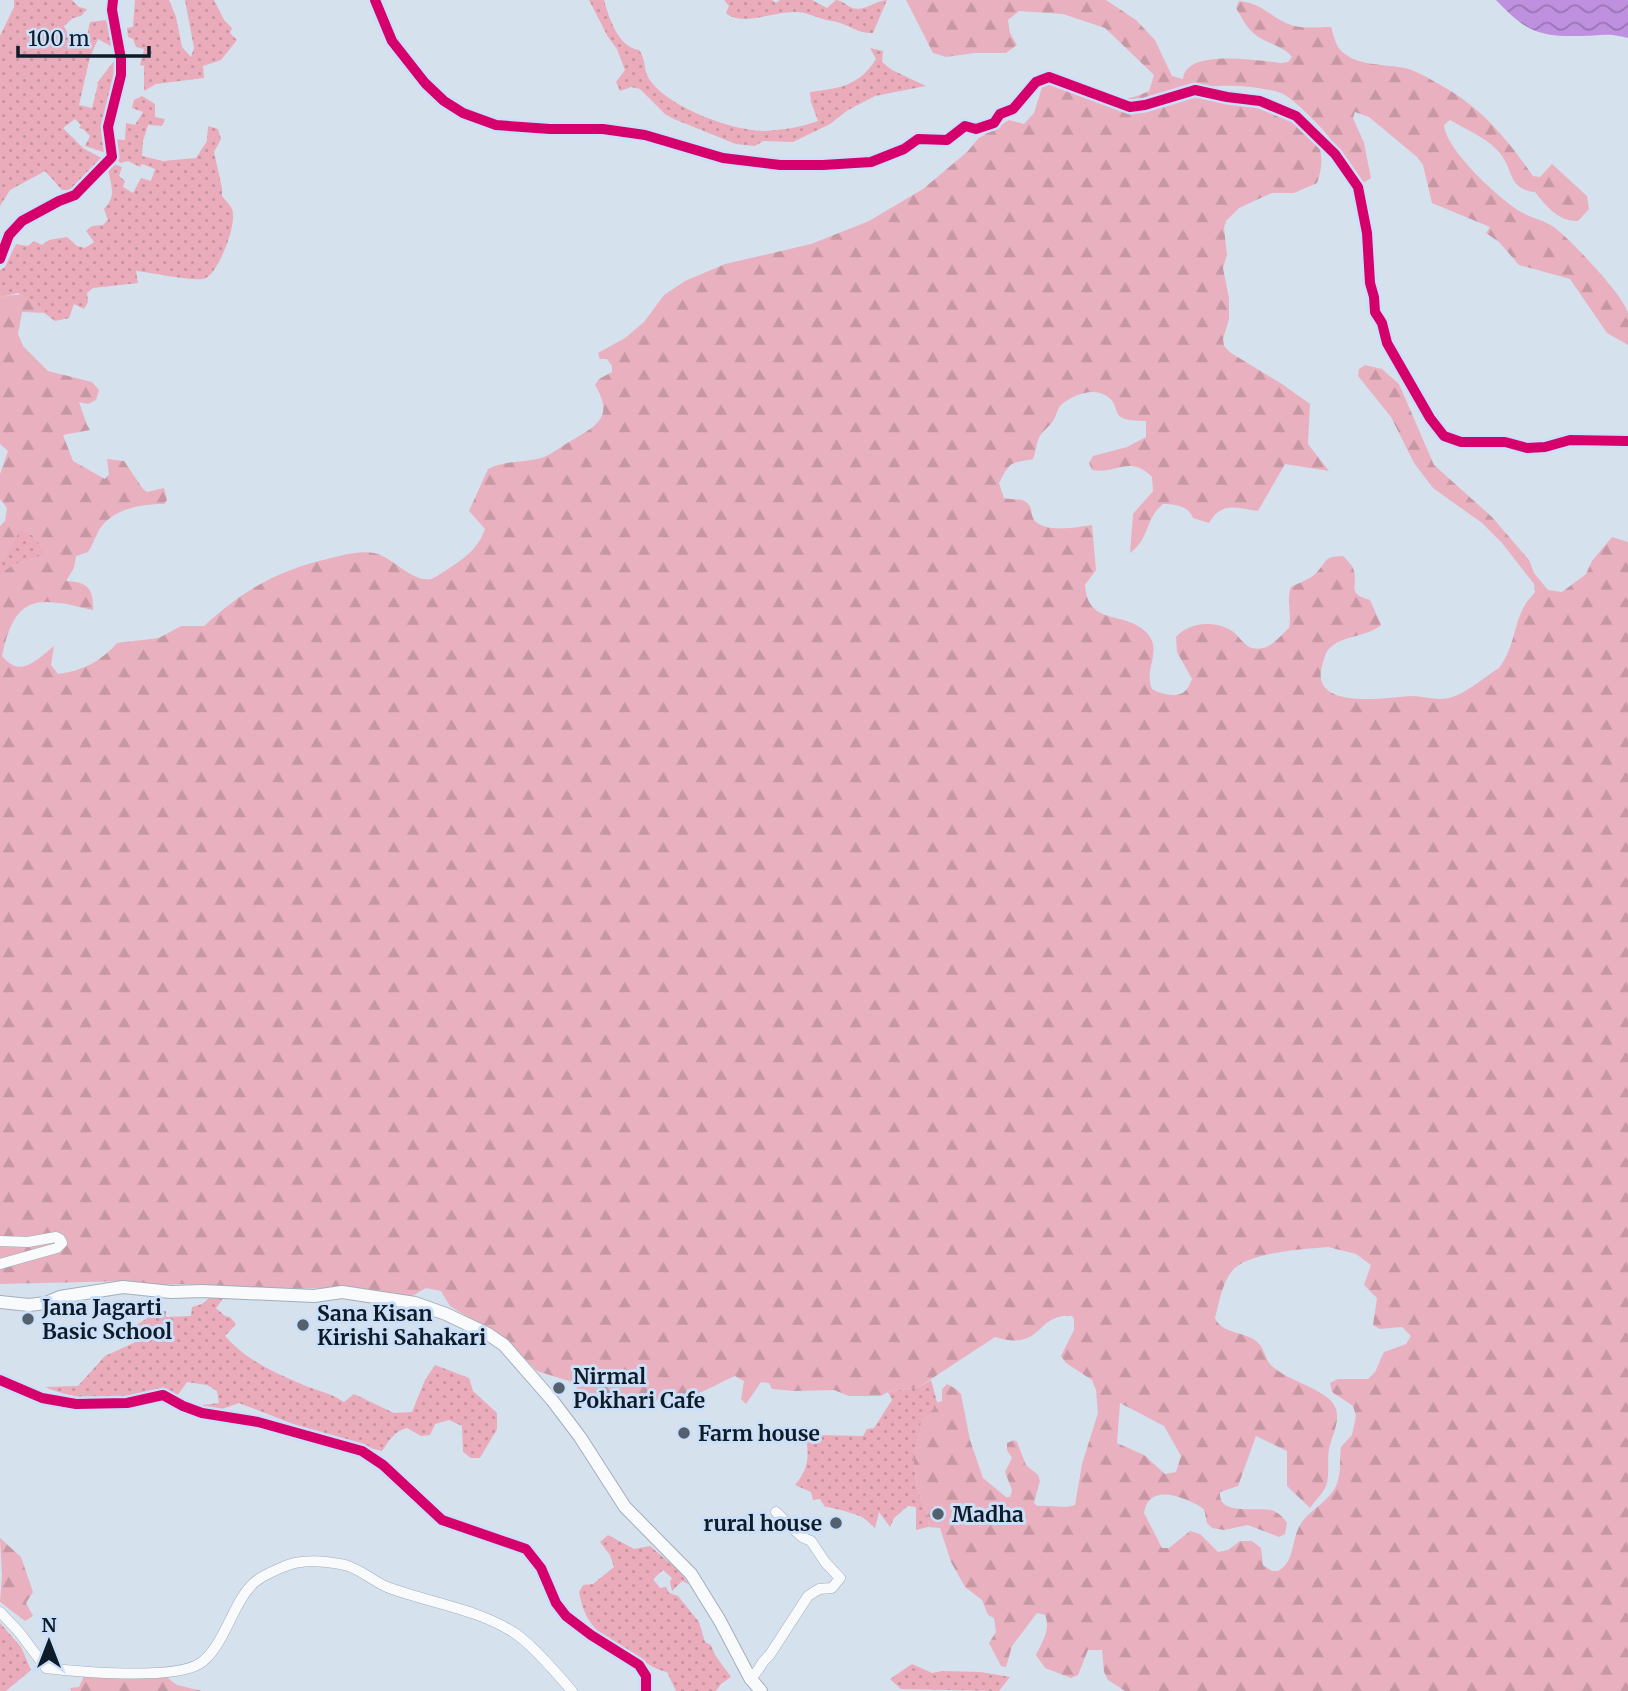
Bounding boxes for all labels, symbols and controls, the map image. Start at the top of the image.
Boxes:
scale bar [18,14,149,58]
text: 100 m [28,25,90,52]
place label: Jana Jagarti Basic School [41,1294,172,1345]
place label: Sana Kisan Kirishi Sahakari [317,1300,486,1351]
marker: Jana Jagarti Basic School [20,1311,36,1327]
marker: Sana Kisan Kirishi Sahakari [295,1317,311,1333]
place label: Nirmal Pokhari Cafe [573,1363,705,1414]
marker: Nirmal Pokhari Cafe [551,1380,567,1396]
place label: Farm house [698,1420,820,1447]
marker: Farm house [676,1425,692,1441]
place label: Madha [952,1501,1024,1528]
marker: Madha [930,1506,946,1522]
place label: rural house [704,1510,822,1537]
marker: rural house [828,1515,844,1531]
north arrow [14,1607,84,1677]
text: N [41,1613,57,1637]

